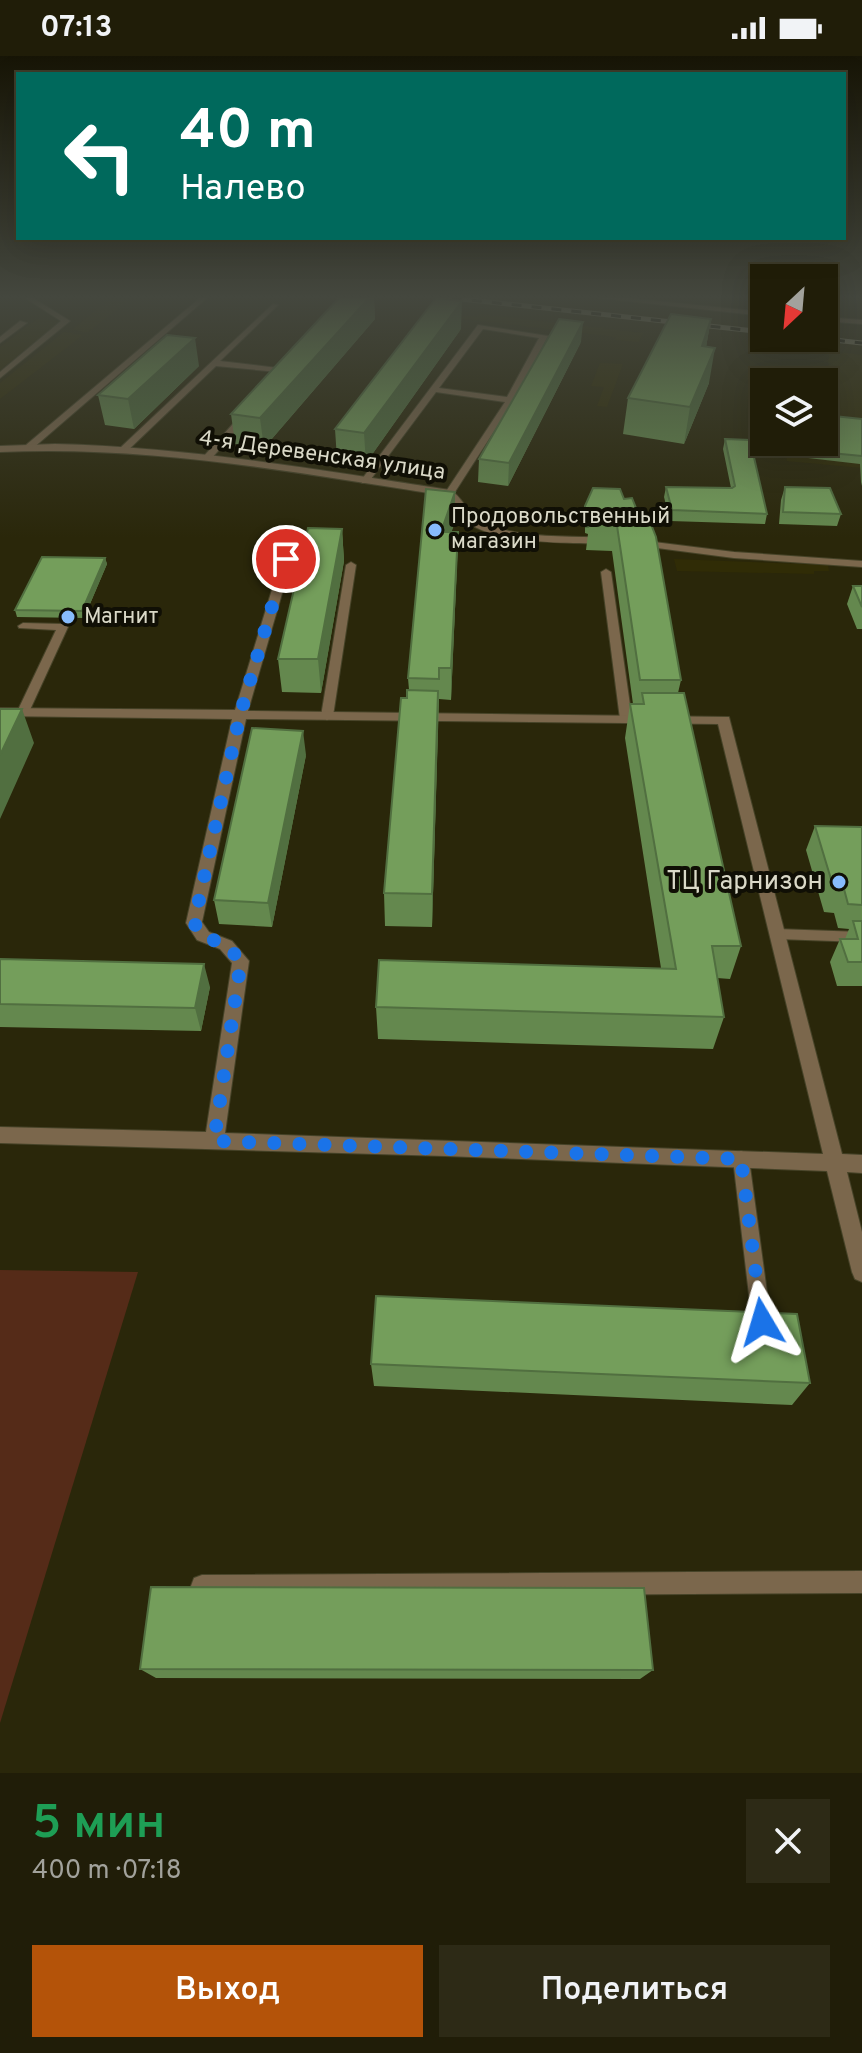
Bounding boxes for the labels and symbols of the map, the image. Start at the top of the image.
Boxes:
north arrow [750,264,838,352]
street label: 4-я Деревенская улица [197,425,447,487]
place label: Продовольственный магазин [451,504,670,556]
marker: Продовольственный магазин [426,521,444,539]
pin [252,525,320,593]
place label: Магнит [84,604,158,631]
marker: Магнит [59,608,77,626]
place label: ТЦ Гарнизон [666,866,823,899]
marker: ТЦ Гарнизон [830,873,848,891]
position arrow [720,1280,804,1364]

